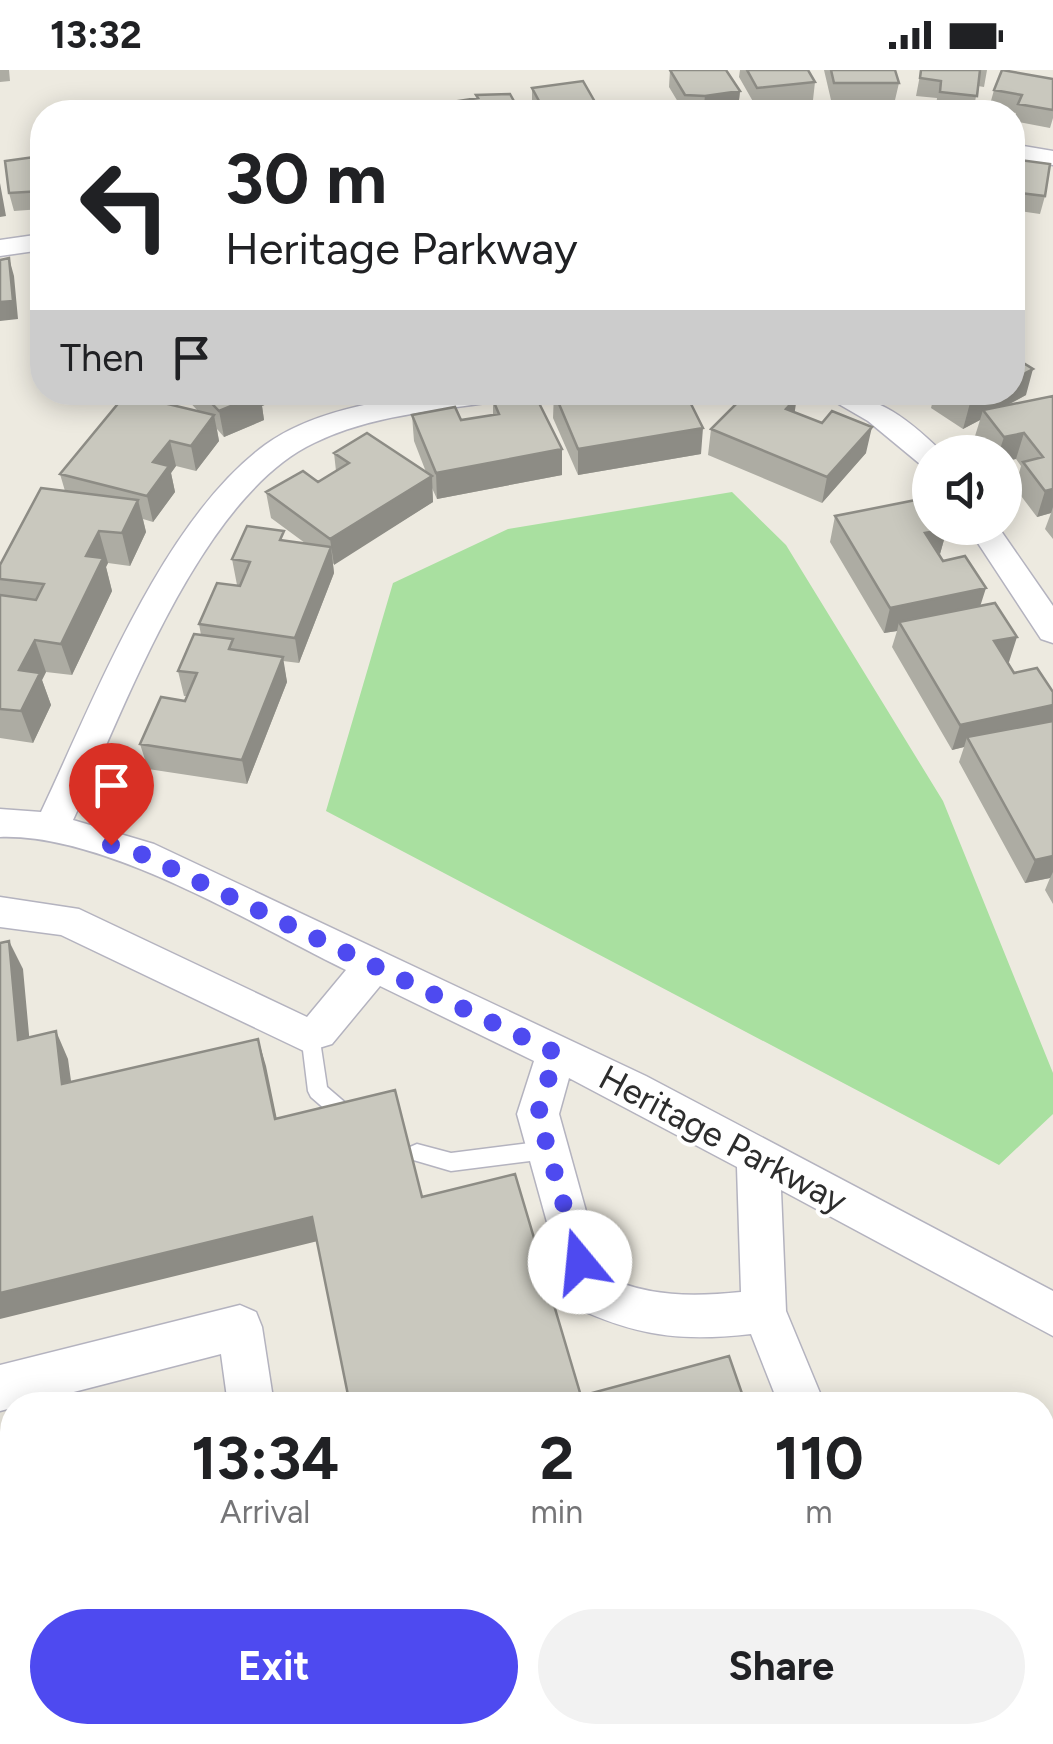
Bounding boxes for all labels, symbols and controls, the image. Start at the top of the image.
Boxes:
text: 13:32 [50,12,142,58]
text: 30 m [225,136,387,221]
icon: left [60,140,190,270]
text: Heritage Parkway [225,221,578,275]
icon: arrive [164,330,219,385]
text: Then [60,335,144,381]
map controls [912,435,1022,545]
button: sound [912,435,1022,545]
pin [69,743,154,846]
icon: arrive [84,758,139,813]
street label: Heritage Parkway [592,1056,854,1222]
position arrow [528,1210,632,1314]
text: 13:34 [191,1422,339,1494]
text: 2 [539,1422,574,1494]
text: 110 [774,1422,864,1494]
text: Arrival [220,1493,310,1531]
text: min [531,1493,583,1531]
text: m [805,1493,833,1531]
button: Exit [30,1609,518,1724]
button: Share [538,1609,1025,1724]

